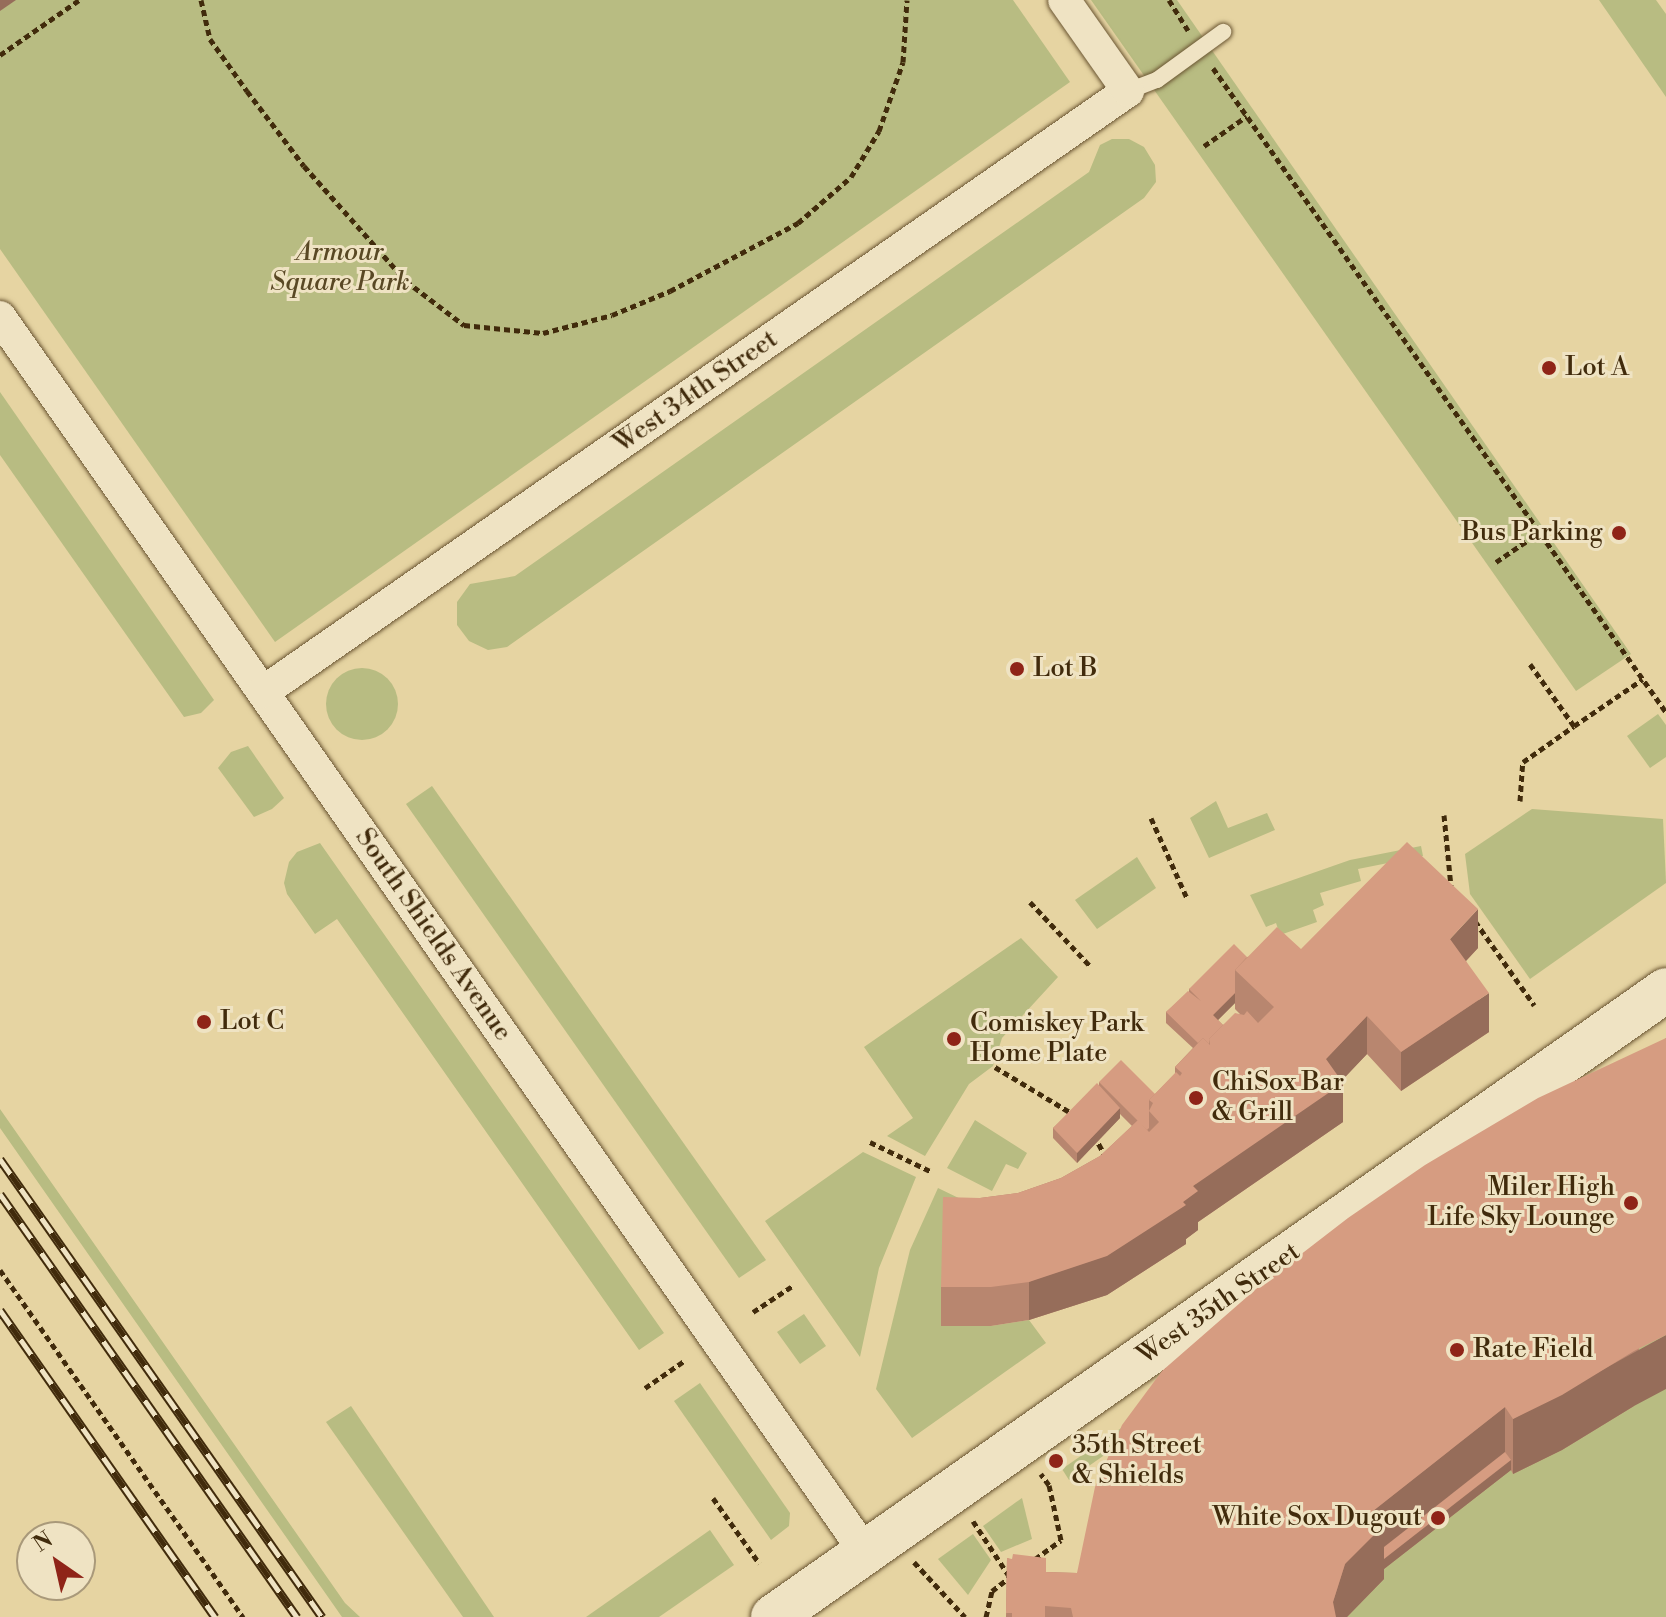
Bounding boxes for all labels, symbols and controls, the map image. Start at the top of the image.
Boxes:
park label: Armour Square Park [270,237,410,298]
street label: West 34th Street [608,324,784,460]
place label: Lot A [1565,352,1629,384]
marker: Lot A [1540,359,1558,377]
place label: Bus Parking [1462,517,1603,549]
marker: Bus Parking [1610,524,1628,542]
place label: Lot B [1033,653,1097,685]
marker: Lot B [1008,660,1026,678]
street label: South Shields Avenue [348,823,518,1047]
place label: Lot C [220,1006,284,1038]
place label: Comiskey Park Home Plate [970,1008,1144,1070]
marker: Lot C [195,1013,213,1031]
marker: Comiskey Park Home Plate [945,1030,963,1048]
place label: ChiSox Bar & Grill [1212,1067,1344,1128]
marker: ChiSox Bar & Grill [1187,1089,1205,1107]
place label: Miler High Life Sky Lounge [1427,1172,1615,1234]
marker: Miler High Life Sky Lounge [1622,1194,1640,1212]
street label: West 35th Street [1132,1236,1306,1372]
place label: Rate Field [1473,1334,1593,1366]
marker: Rate Field [1448,1341,1466,1359]
place label: 35th Street & Shields [1072,1430,1202,1492]
marker: 35th Street & Shields [1047,1452,1065,1470]
place label: White Sox Dugout [1213,1502,1422,1534]
marker: White Sox Dugout [1429,1509,1447,1527]
north arrow [16,1521,96,1601]
text: N [29,1526,58,1558]

